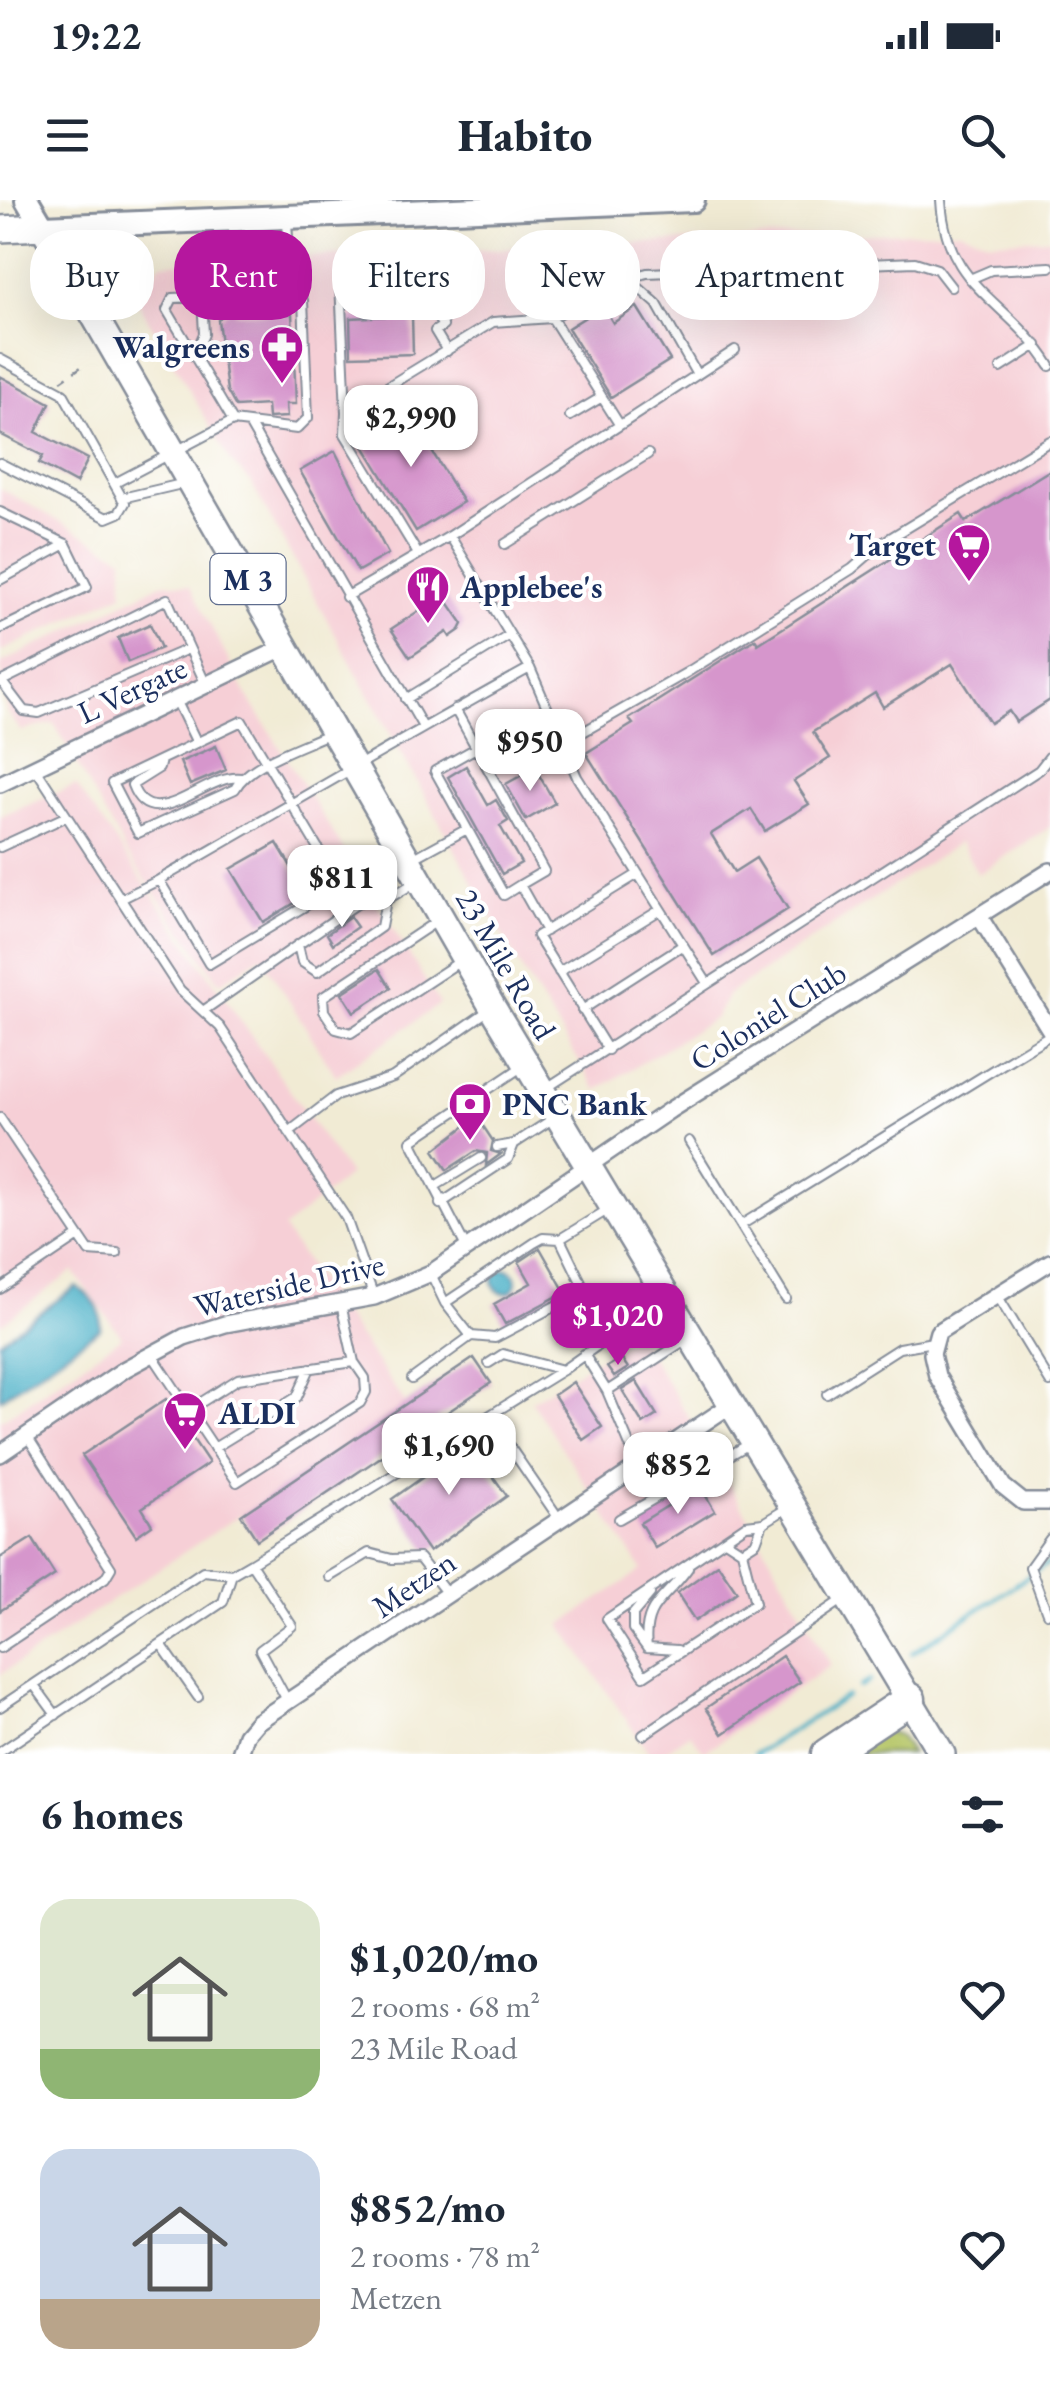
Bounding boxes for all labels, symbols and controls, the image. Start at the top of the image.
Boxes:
text: 19:22 [50,11,141,60]
text: Habito [458,106,592,164]
icon: menu [40,108,95,163]
icon: search [955,108,1010,163]
chip: Buy [30,230,154,320]
chip: Rent [174,230,312,320]
chip: Filters [332,230,485,320]
chip: New [505,230,640,320]
chip: Apartment [660,230,879,320]
pharmacy icon: Walgreens [259,324,305,385]
place label: Walgreens [113,326,250,368]
pin: $2,990 [330,385,492,470]
text: $2,990 [366,396,456,438]
supermarket icon: Target [946,522,992,583]
place label: Target [849,524,936,566]
road number: M 3 [210,554,286,604]
restaurant icon: Applebee's [405,564,451,625]
place label: Applebee's [459,566,602,608]
street label: L Vergate [71,647,193,733]
pin: $950 [471,709,589,794]
text: $950 [497,720,563,762]
pin: $811 [283,845,401,930]
text: $811 [309,856,375,898]
street label: 23 Mile Road [446,881,566,1048]
street label: Coloniel Club [682,951,854,1081]
bank icon: PNC Bank [447,1081,493,1142]
place label: PNC Bank [502,1083,648,1125]
street label: Waterside Drive [190,1243,388,1327]
pin: $1,020 [537,1283,699,1368]
text: $1,020 [573,1294,663,1336]
supermarket icon: ALDI [162,1390,208,1451]
place label: ALDI [217,1392,296,1434]
pin: $1,690 [368,1413,530,1498]
text: $1,690 [404,1424,494,1466]
pin: $852 [619,1432,737,1517]
text: $852 [645,1443,711,1485]
street label: Metzen [364,1541,464,1627]
text: 6 homes [40,1787,183,1842]
icon: filters [955,1787,1010,1842]
text: $1,020/mo [350,1930,538,1985]
icon: home [120,1939,240,2059]
icon: heart [955,1972,1010,2027]
text: 2 rooms · 68 m² [350,1985,540,2027]
text: 23 Mile Road [350,2027,517,2069]
text: $852/mo [350,2180,506,2235]
icon: home [120,2189,240,2309]
icon: heart [955,2222,1010,2277]
text: 2 rooms · 78 m² [350,2235,540,2277]
text: Metzen [350,2277,442,2319]

